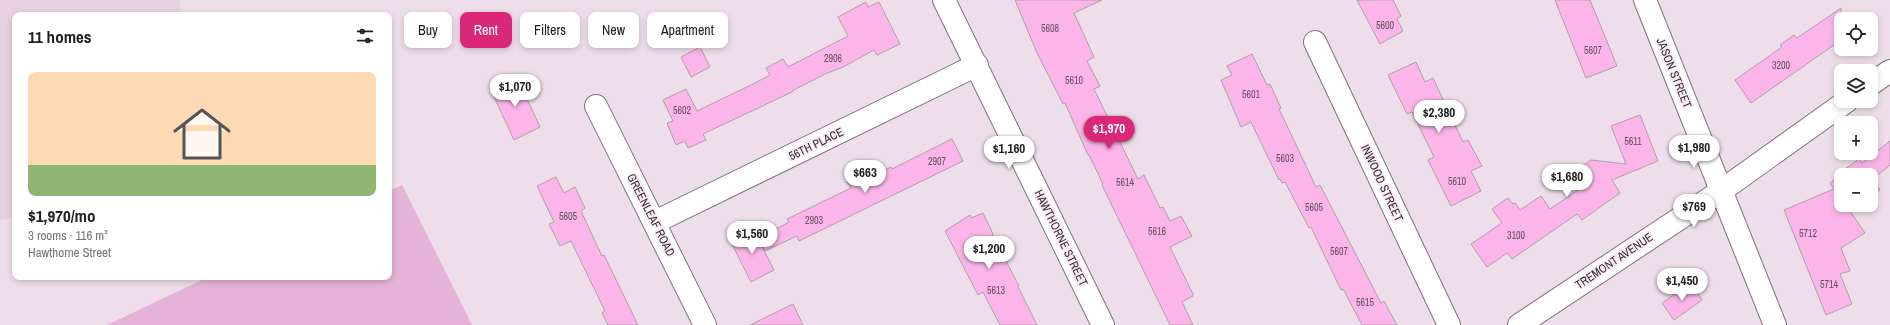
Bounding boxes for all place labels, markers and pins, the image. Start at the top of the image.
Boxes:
pin: $1,070 [482,74,548,108]
pin: $2,380 [1406,100,1472,134]
pin: $1,970 [1076,116,1142,150]
pin: $1,980 [1661,135,1727,169]
pin: $1,160 [976,136,1042,170]
pin: $663 [841,160,889,194]
pin: $1,680 [1534,164,1600,198]
pin: $769 [1670,194,1718,228]
pin: $1,560 [719,221,785,255]
pin: $1,200 [956,236,1022,270]
pin: $1,450 [1649,268,1715,302]

